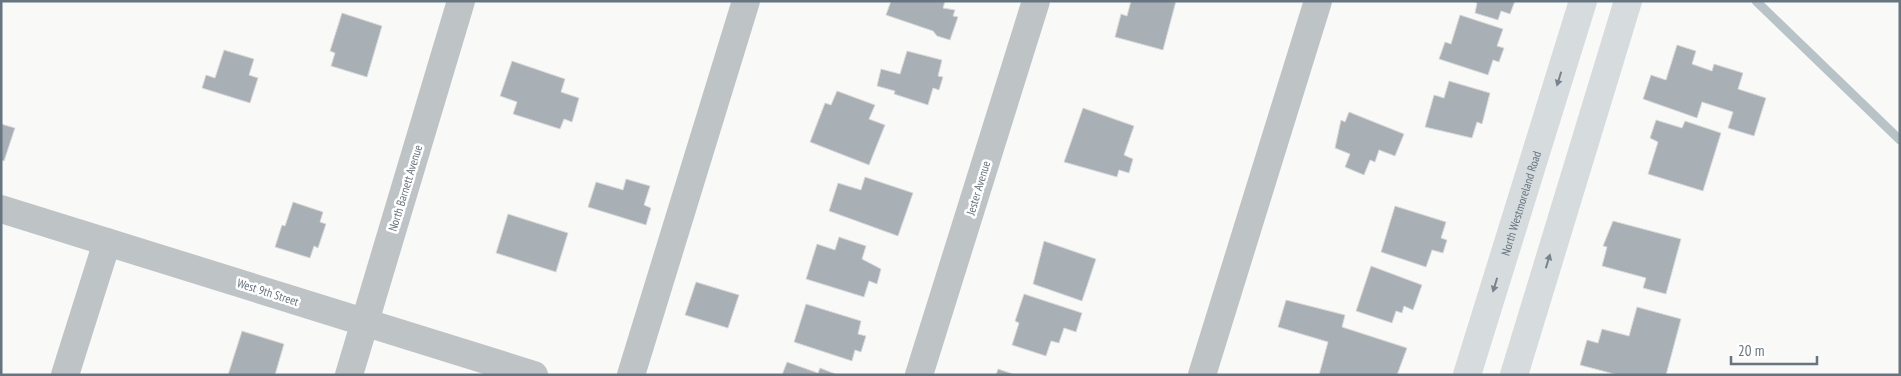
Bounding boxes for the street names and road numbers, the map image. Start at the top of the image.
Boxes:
street label: North Barnett Avenue [385,143,425,233]
street label: North Westmoreland Road [1497,149,1544,257]
street label: Jester Avenue [962,159,993,218]
street label: West 9th Street [235,275,301,309]

